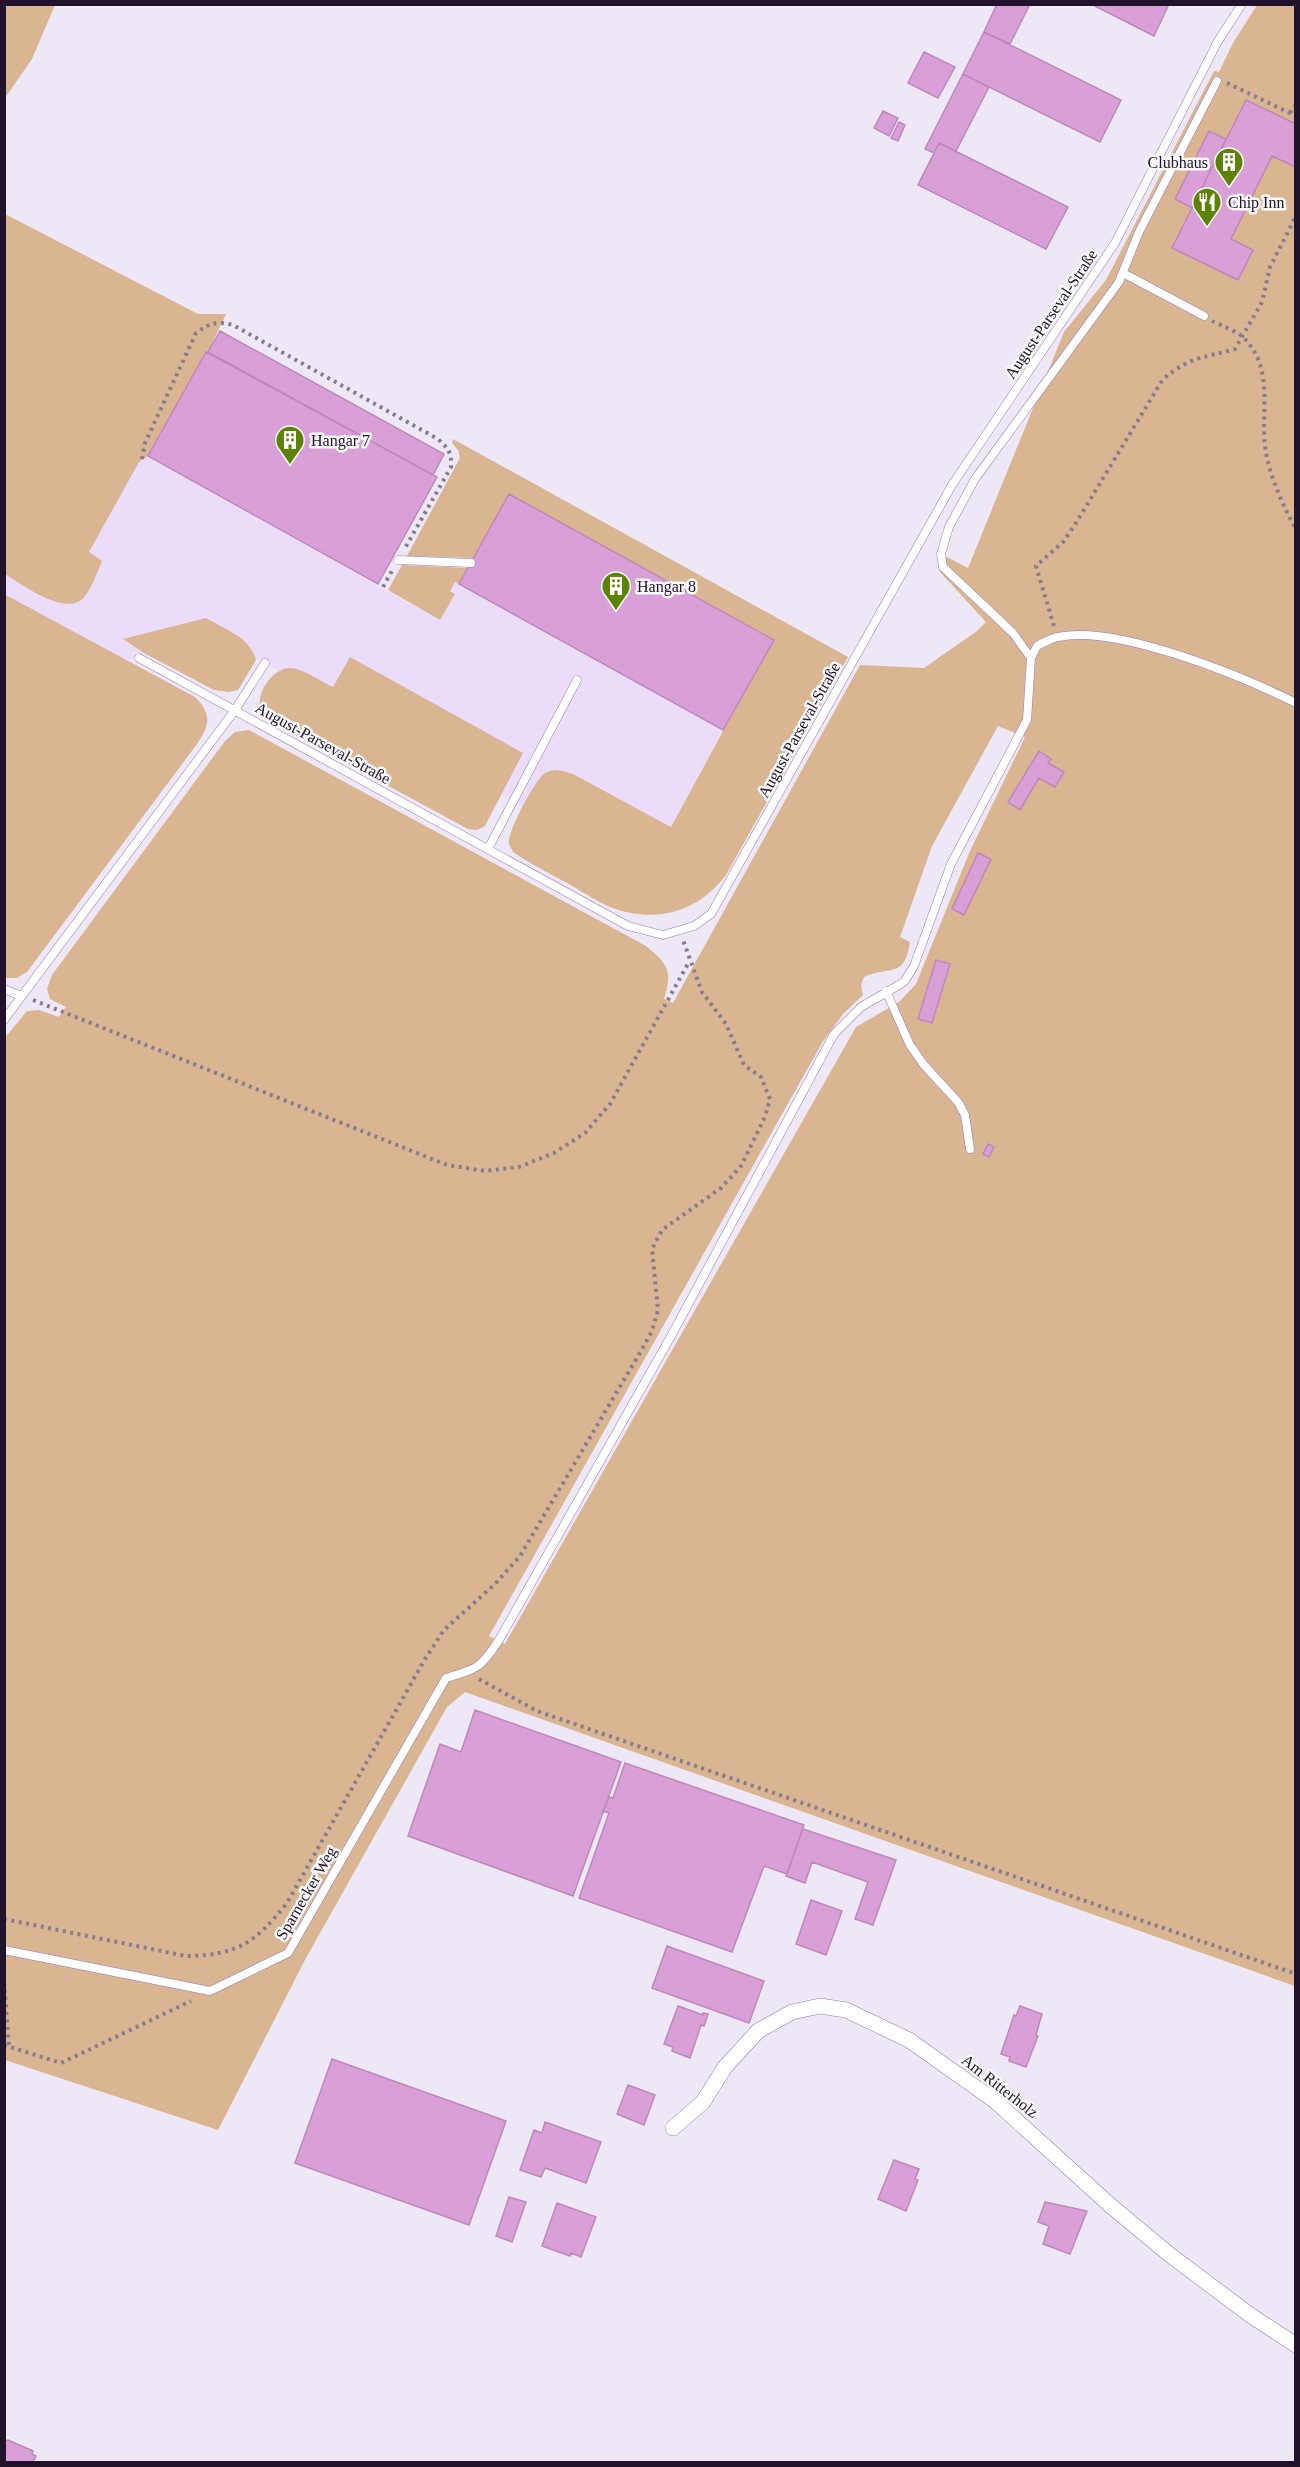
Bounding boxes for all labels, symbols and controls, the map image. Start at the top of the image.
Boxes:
building icon: Clubhaus [1213,146,1245,188]
place label: Clubhaus [1148,154,1208,171]
restaurant icon: Chip Inn [1191,186,1223,228]
place label: Chip Inn [1228,194,1284,212]
street label: August-Parseval-Straße [1001,246,1101,382]
building icon: Hangar 7 [274,424,306,466]
place label: Hangar 7 [311,432,370,450]
building icon: Hangar 8 [600,570,632,612]
place label: Hangar 8 [637,578,696,596]
street label: August-Parseval-Straße [755,659,844,801]
street label: August-Parseval-Straße [252,699,394,788]
street label: Sparnecker Weg [272,1843,340,1943]
street label: Am Ritterholz [959,2051,1041,2121]

